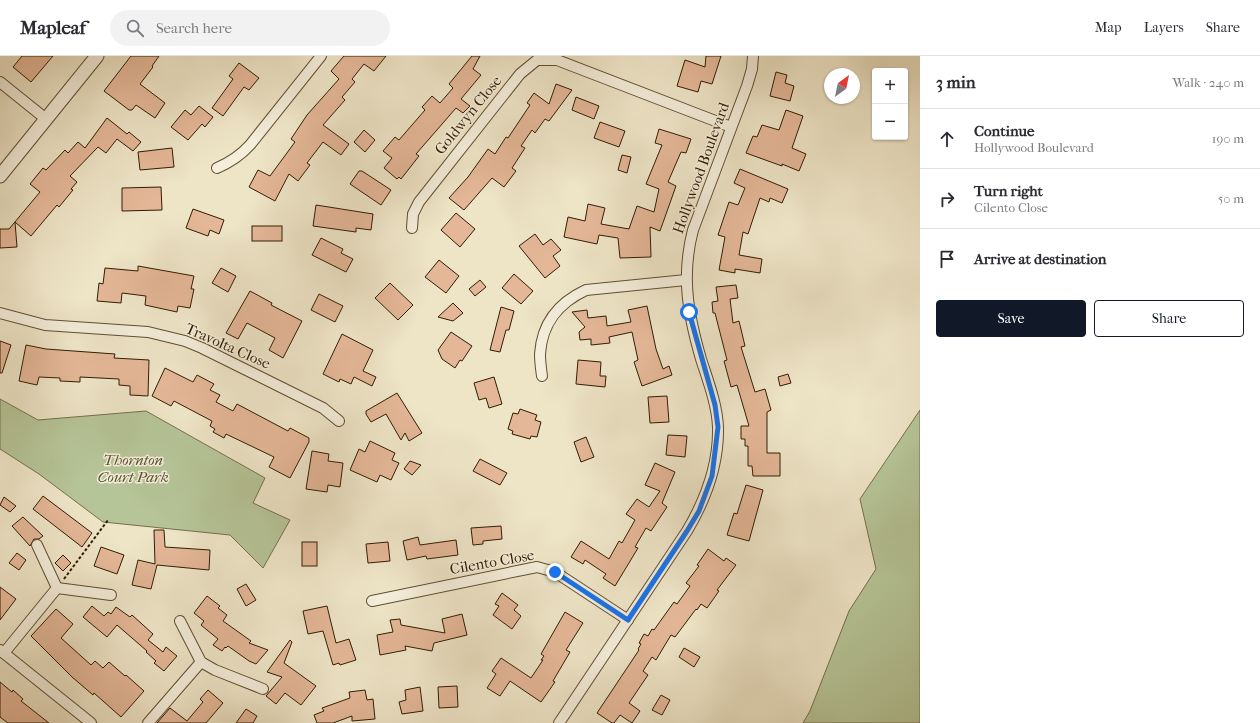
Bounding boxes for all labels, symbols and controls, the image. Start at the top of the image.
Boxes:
search box [110,10,390,46]
text: Mapleaf [20,17,86,39]
icon: search [124,17,146,39]
text: Search here [156,19,232,37]
text: Map [1095,19,1122,36]
text: Layers [1144,19,1184,36]
text: Share [1206,19,1240,36]
north arrow [824,68,860,104]
map controls [872,68,908,140]
button: + [872,68,908,104]
street label: Goldwyn Close [431,72,506,158]
text: 3 min [936,72,976,92]
text: Walk · 240 m [1172,75,1244,90]
street label: Hollywood Boulevard [669,99,733,236]
button: − [872,104,908,140]
text: Continue [974,122,1034,140]
icon: ahead [936,128,958,150]
text: 190 m [1212,131,1244,146]
text: Hollywood Boulevard [974,140,1094,155]
text: Turn right [974,182,1043,200]
icon: right [936,188,958,210]
text: 50 m [1218,191,1244,206]
text: Cilento Close [974,200,1048,215]
icon: arrive [936,248,958,270]
text: Arrive at destination [974,250,1106,268]
button: Save [936,300,1086,337]
button: Share [1094,300,1244,337]
route start [680,303,698,321]
street label: Travolta Close [183,319,274,373]
park label: Thornton Court Park [97,451,169,486]
street label: Cilento Close [448,546,536,578]
route end [546,563,564,581]

